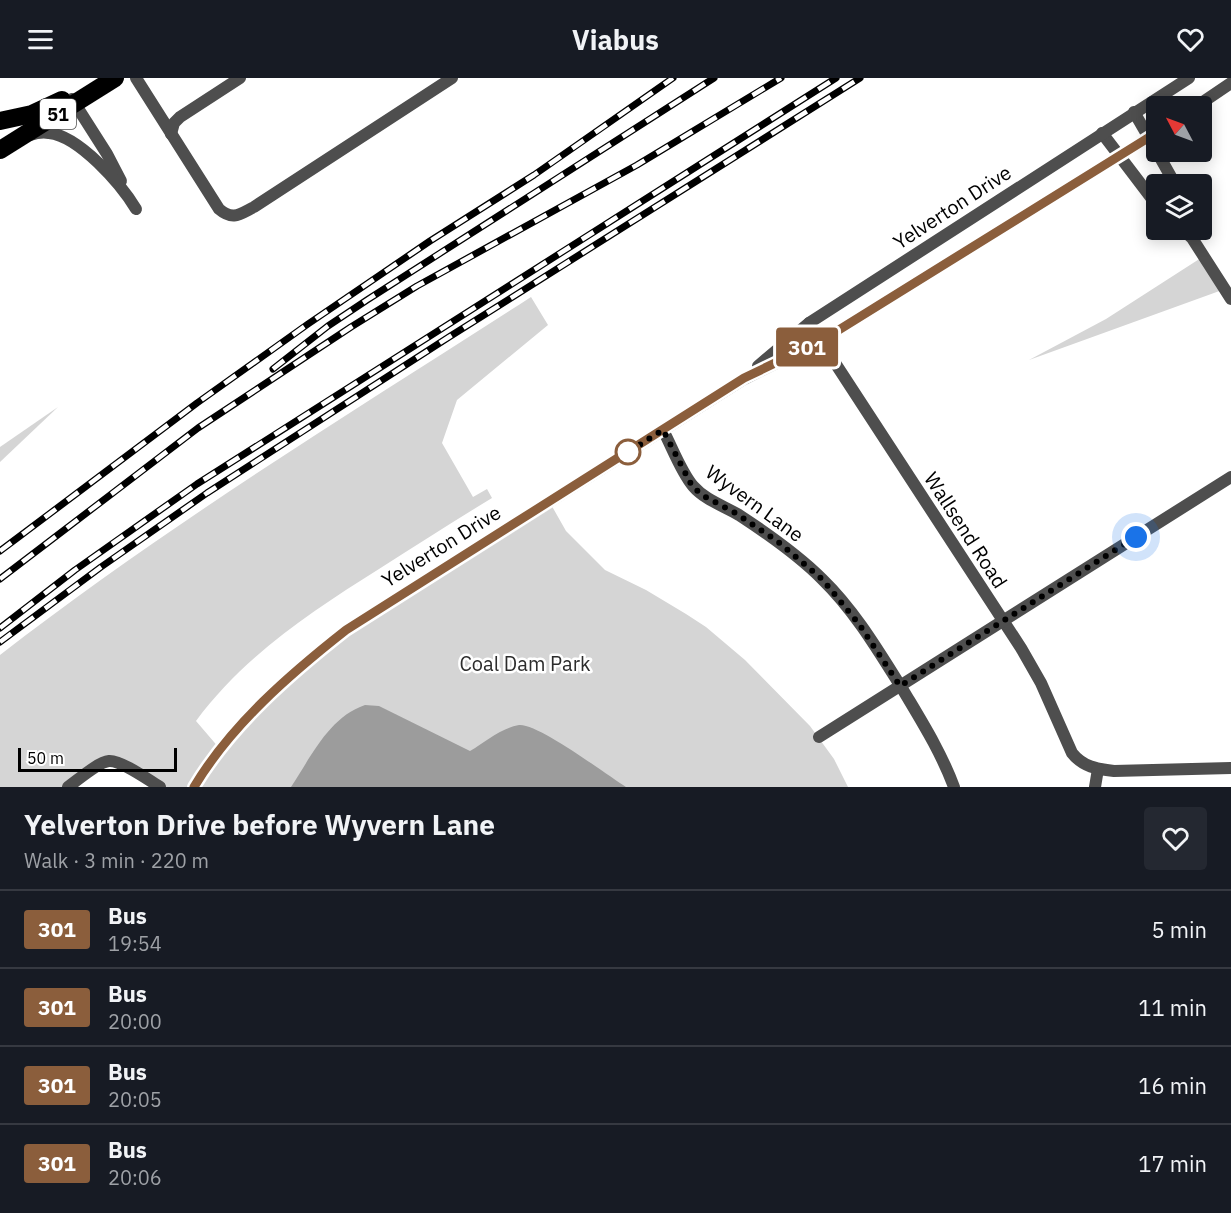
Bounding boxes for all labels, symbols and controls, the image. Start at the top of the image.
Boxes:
text: Viabus [572,22,659,57]
icon: menu [24,23,57,56]
icon: heart [1174,23,1207,56]
north arrow [1146,96,1212,162]
map controls [1146,96,1212,240]
road number: 51 [40,99,76,129]
street label: Yelverton Drive [888,159,1016,255]
button: layers [1146,174,1212,240]
line badge: 301 [772,328,842,366]
text: 301 [788,333,826,361]
unlabelled marker [615,439,641,465]
street label: Wyvern Lane [701,458,809,548]
street label: Wallsend Road [918,467,1014,593]
street label: Yelverton Drive [376,499,506,593]
your location [1121,522,1151,552]
park label: Coal Dam Park [459,650,591,677]
scale bar [18,745,177,772]
text: 50 m [27,748,64,768]
text: Yelverton Drive before Wyvern Lane [24,806,495,843]
button: heart [1144,807,1207,870]
text: Walk · 3 min · 220 m [24,847,209,874]
text: Bus [108,901,147,930]
text: 301 [38,915,76,943]
text: 5 min [1151,915,1207,944]
text: 19:54 [108,930,162,957]
text: Bus [108,979,147,1008]
text: 301 [38,993,76,1021]
text: 11 min [1138,993,1207,1022]
text: 20:00 [108,1008,162,1035]
text: Bus [108,1057,147,1086]
text: 301 [38,1071,76,1099]
text: 16 min [1138,1071,1207,1100]
text: 20:05 [108,1086,162,1113]
text: Bus [108,1135,147,1164]
text: 301 [38,1149,76,1177]
text: 17 min [1138,1149,1207,1178]
text: 20:06 [108,1164,162,1191]

